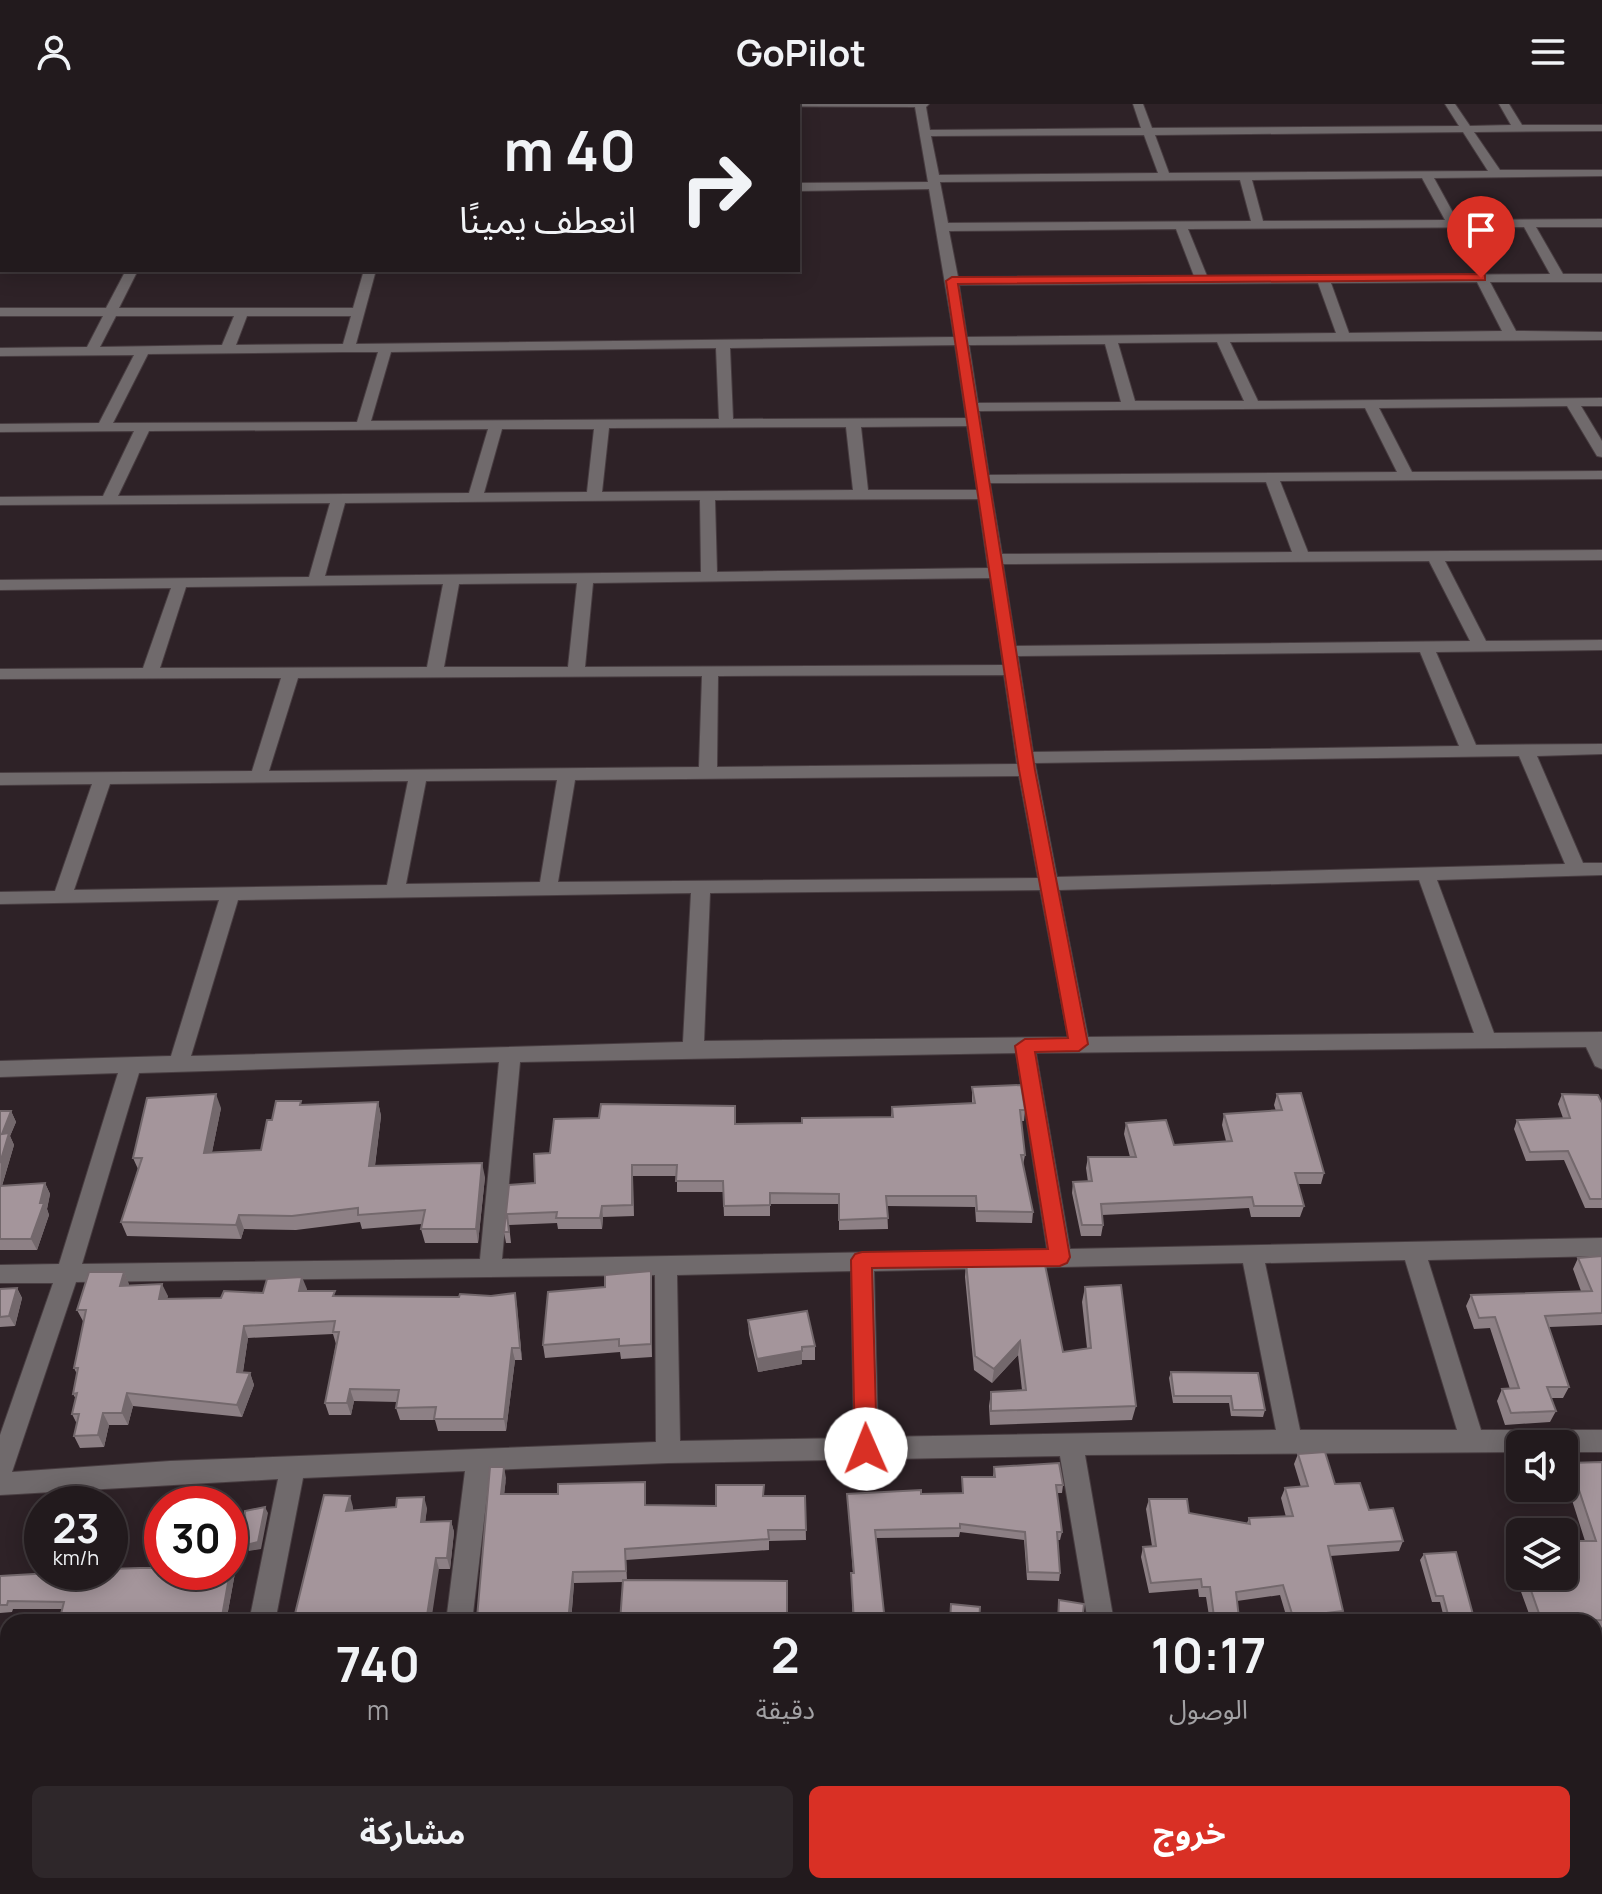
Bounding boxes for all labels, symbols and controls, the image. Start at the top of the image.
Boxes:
text: GoPilot [736,28,866,77]
icon: person [32,30,76,74]
icon: menu [1526,30,1570,74]
text: 40 m [504,111,636,188]
icon: right [664,136,768,240]
text: انعطف يمينًا [459,195,636,244]
pin [1447,196,1515,278]
icon: arrive [1459,208,1503,252]
position arrow [824,1407,908,1491]
map controls [1506,1430,1578,1590]
button: sound [1506,1430,1578,1502]
speed limit sign: 30 [144,1486,248,1590]
text: 23 [52,1500,100,1555]
button: layers [1506,1518,1578,1590]
text: km/h [53,1544,99,1571]
text: 2 [771,1622,800,1687]
text: 10:17 [1151,1622,1266,1687]
text: 740 [336,1631,420,1696]
text: دقيقة [756,1691,815,1727]
text: الوصول [1169,1691,1248,1727]
text: m [367,1692,389,1728]
button: مشاركة [32,1786,793,1878]
button: خروج [809,1786,1570,1878]

